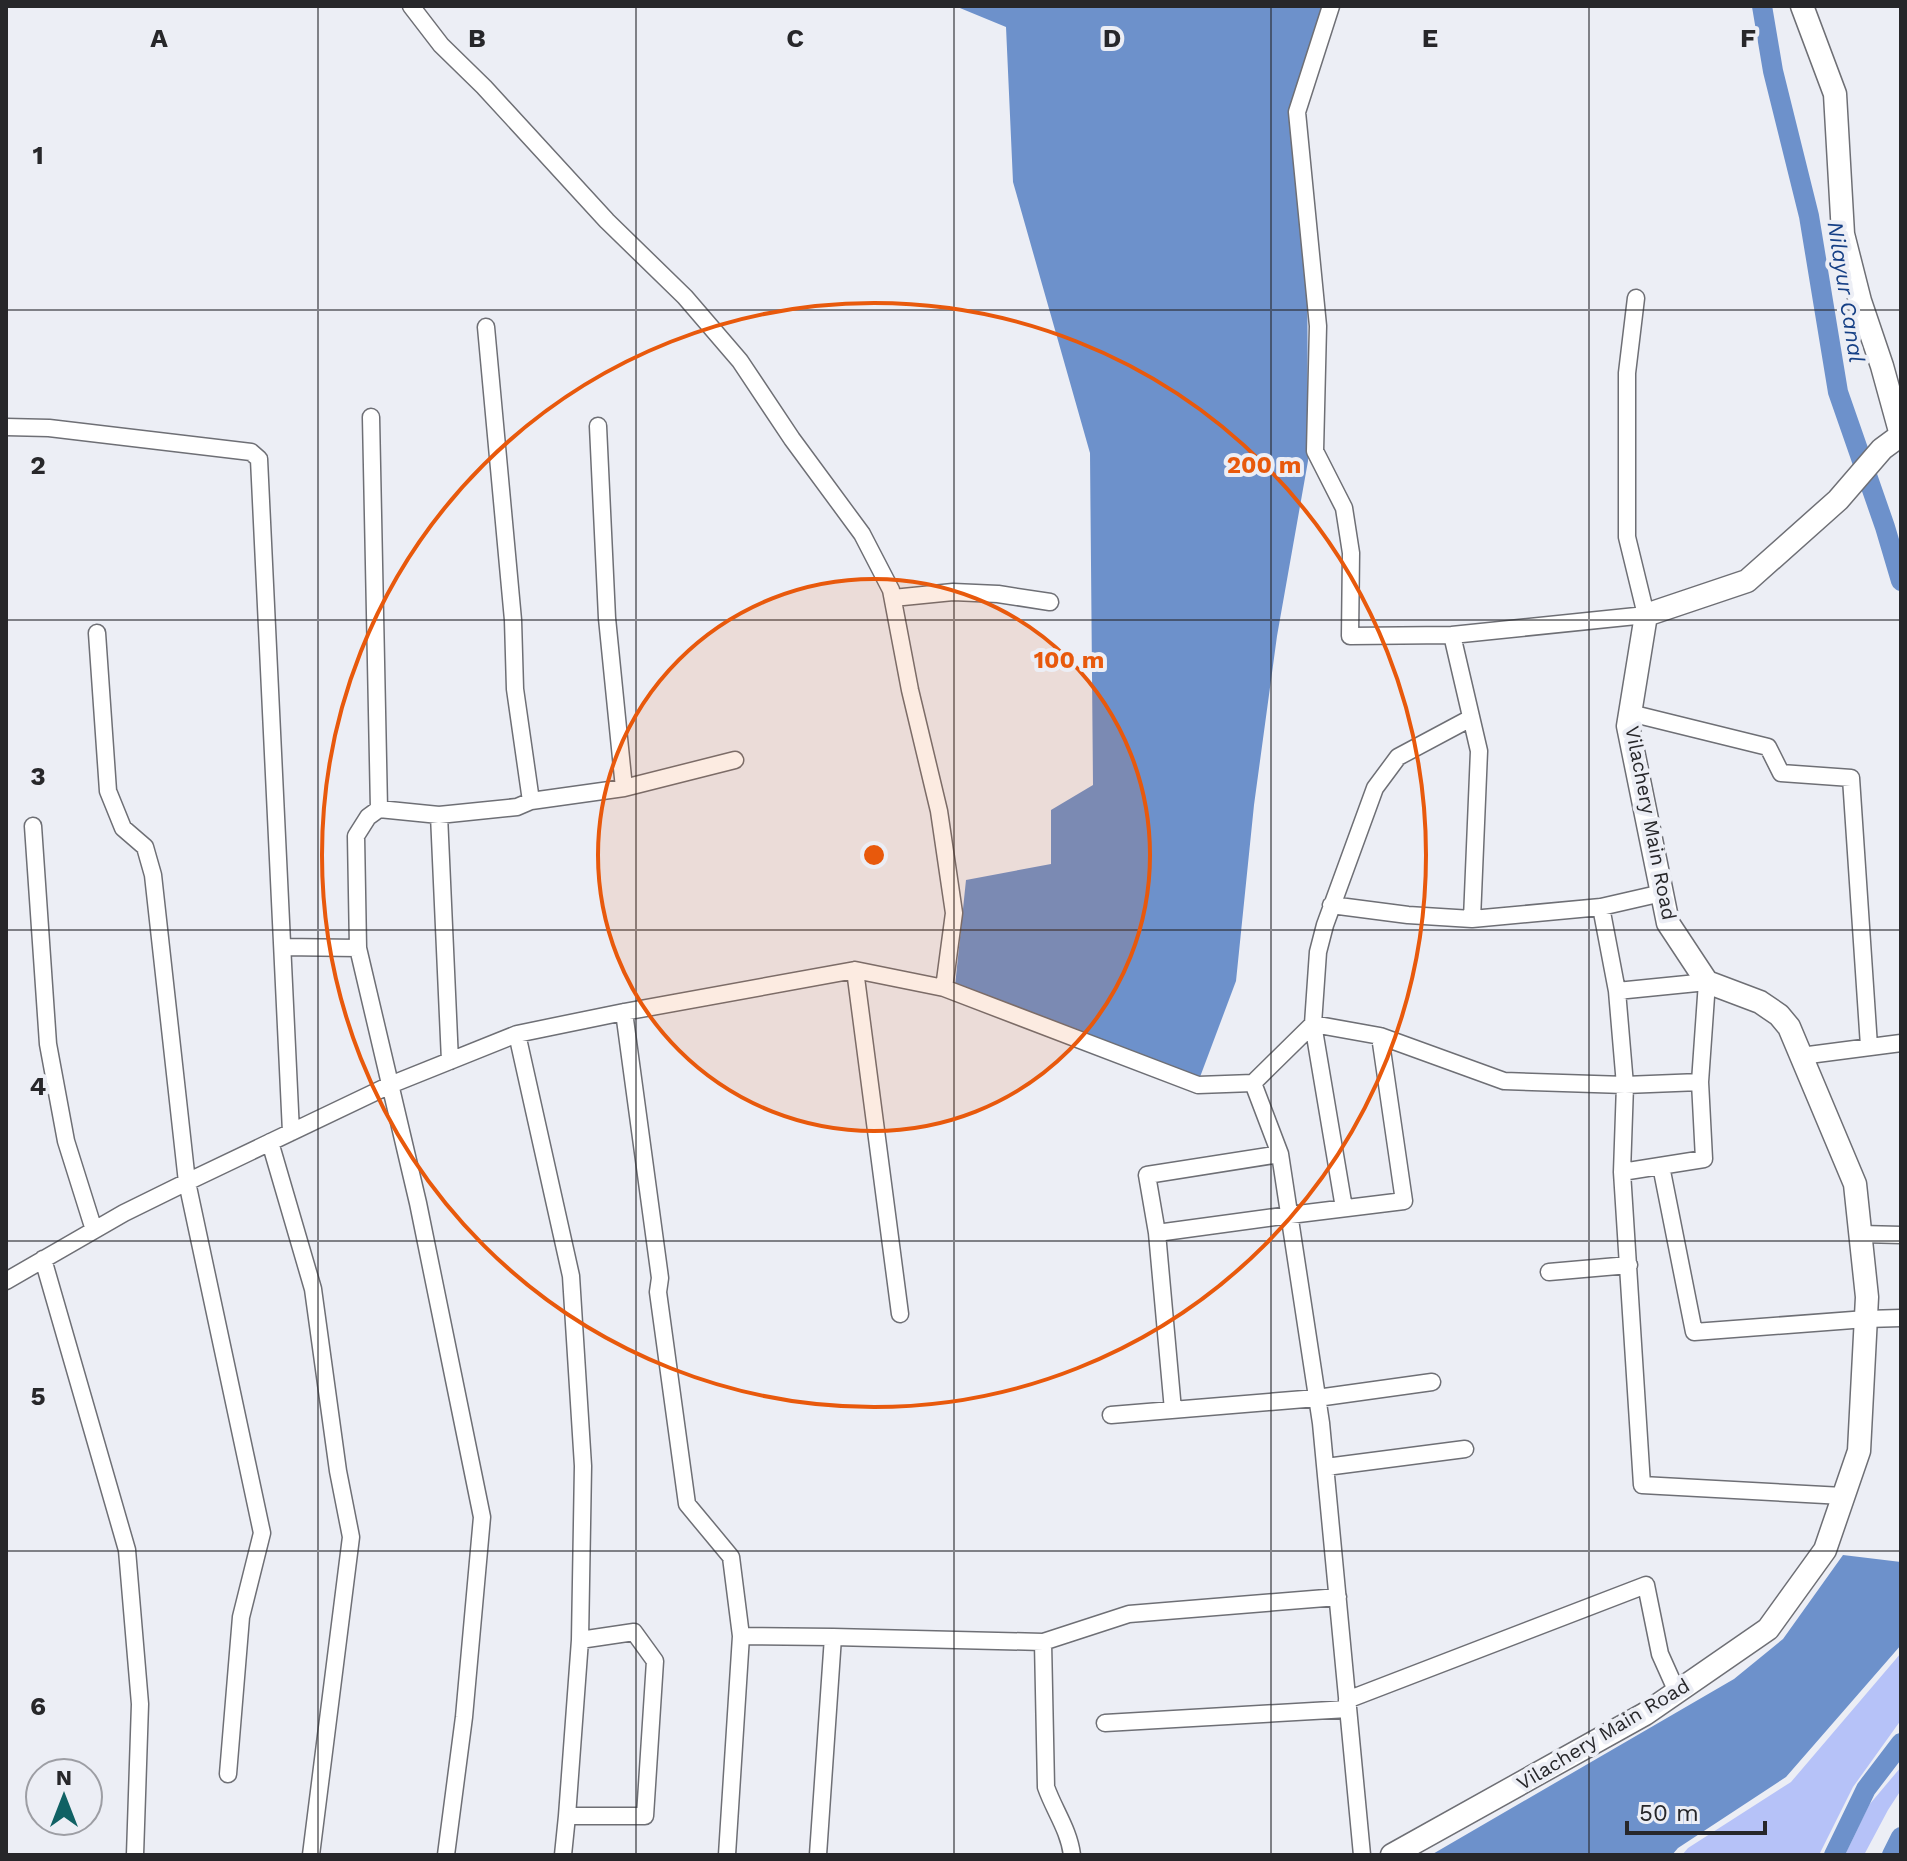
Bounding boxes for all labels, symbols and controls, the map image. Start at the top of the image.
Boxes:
text: A [150,23,168,53]
text: B [468,23,486,53]
text: C [786,23,804,53]
text: D [1103,23,1121,53]
text: E [1422,23,1438,53]
text: F [1740,23,1756,53]
text: 1 [32,140,44,170]
water label: Nilayur Canal [1822,220,1870,365]
text: 2 [30,450,46,480]
text: 200 m [1227,451,1301,479]
text: 100 m [1034,646,1104,674]
street label: Vilachery Main Road [1620,724,1682,922]
text: 3 [30,761,46,791]
centre of rings [860,841,888,869]
text: 4 [30,1071,47,1101]
text: 5 [30,1381,46,1411]
street label: Vilachery Main Road [1512,1673,1694,1795]
text: 6 [30,1691,46,1721]
north arrow [24,1757,104,1837]
text: N [56,1765,72,1790]
scale bar [1627,1785,1765,1835]
text: 50 m [1639,1799,1699,1827]

